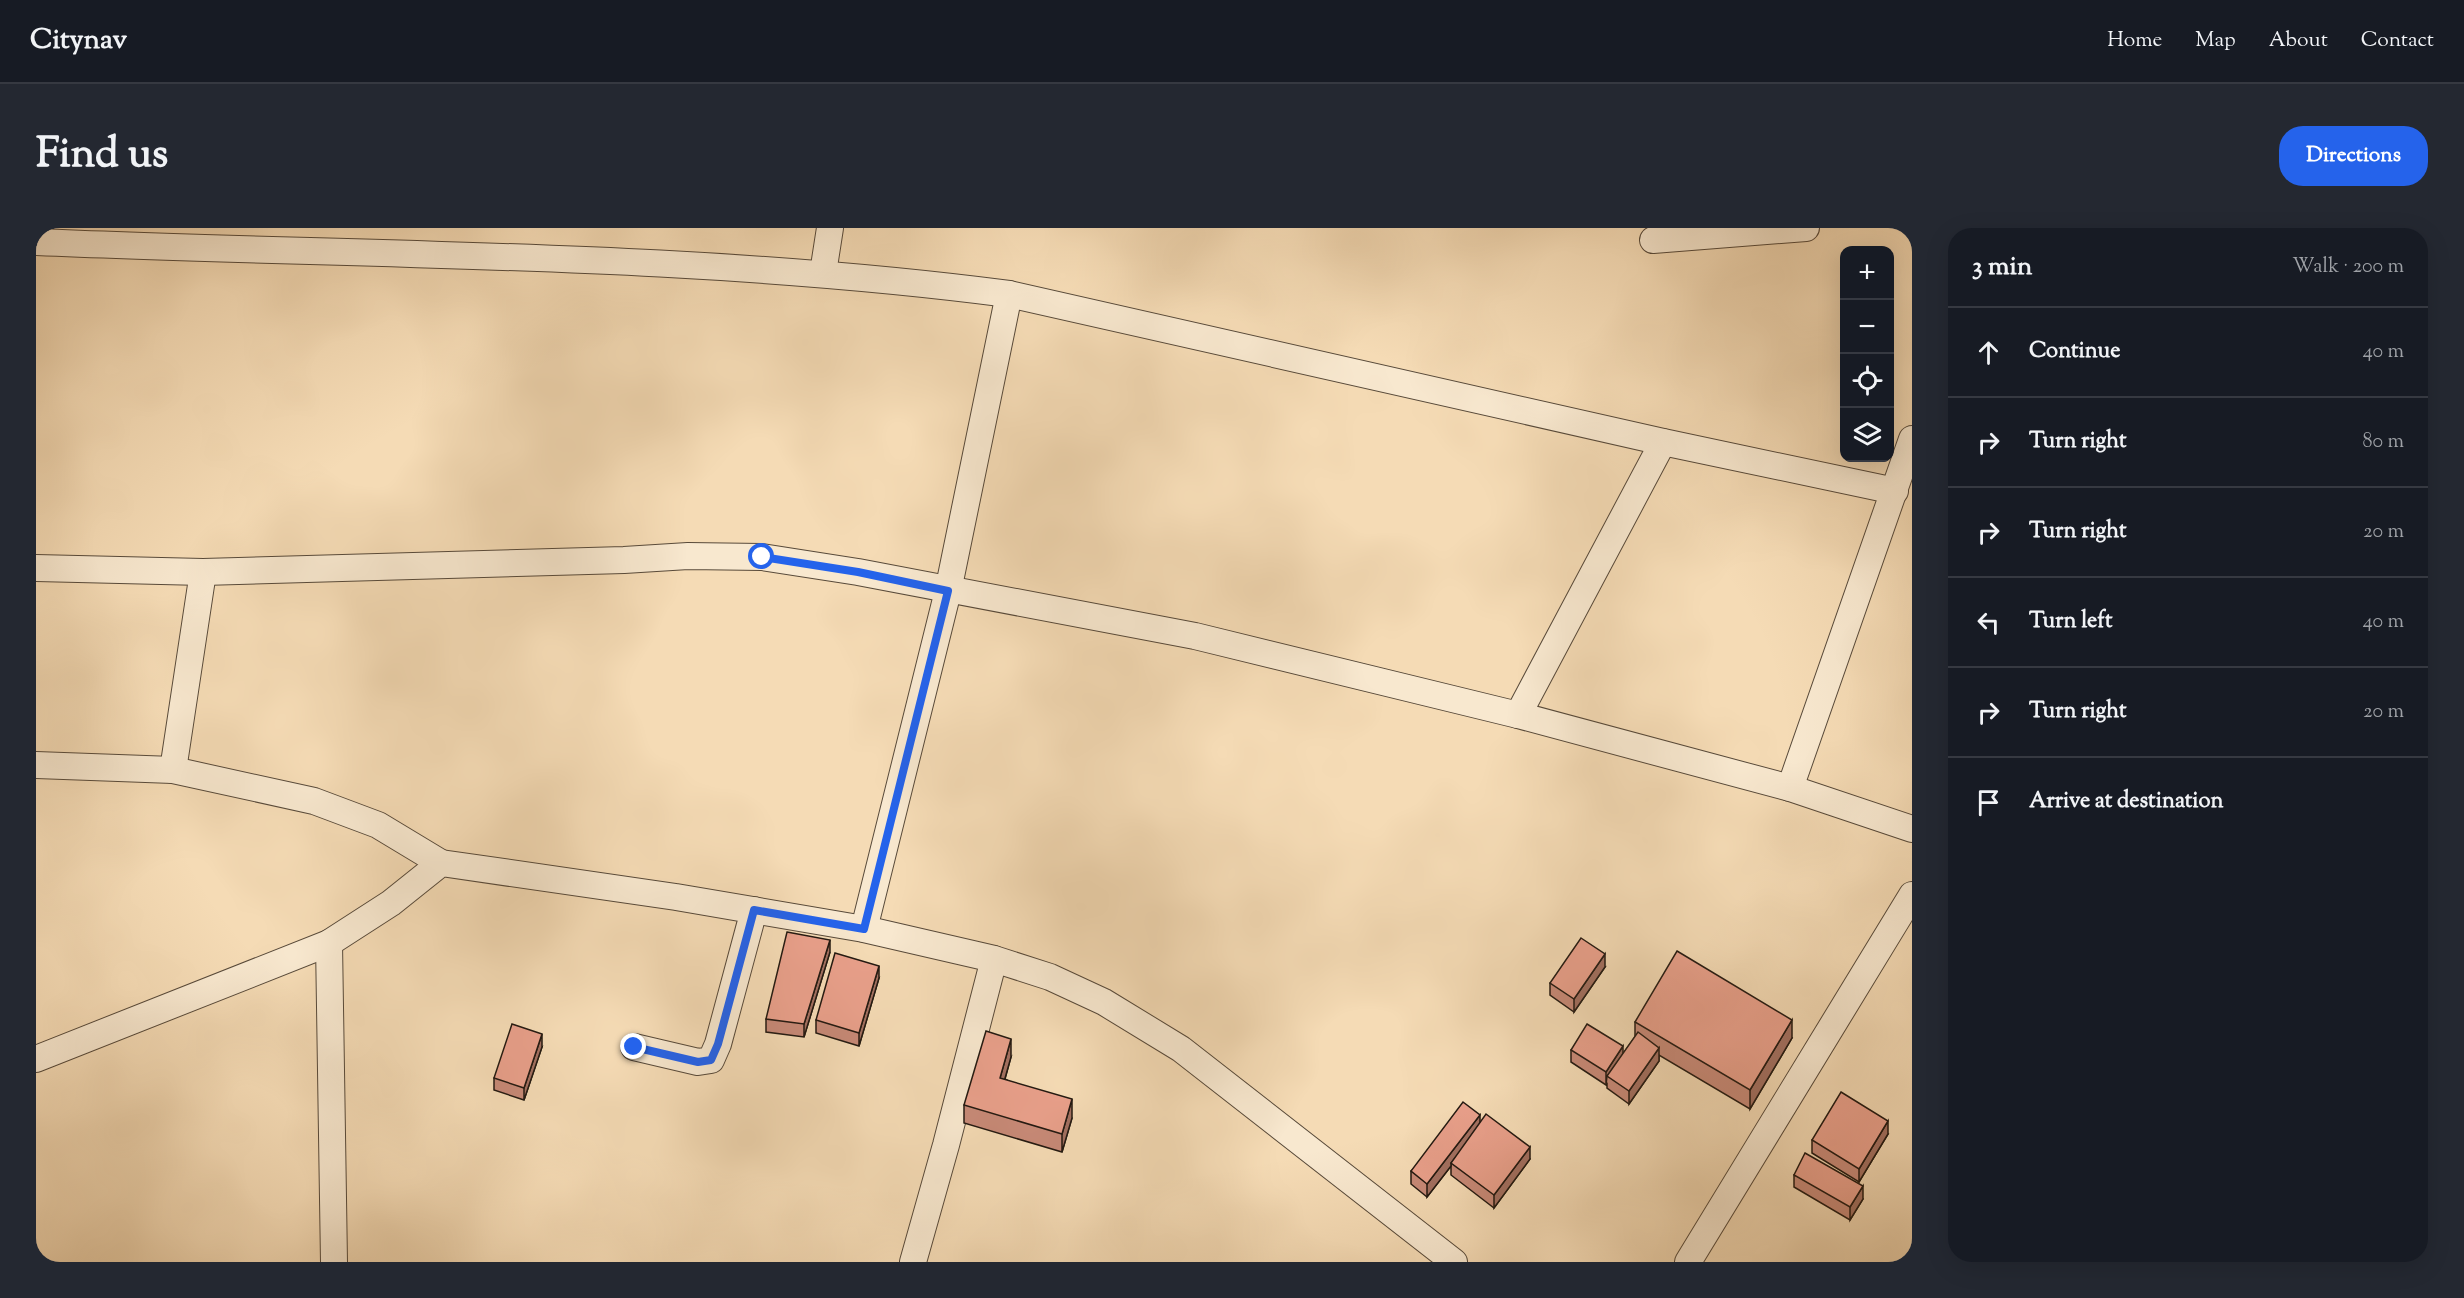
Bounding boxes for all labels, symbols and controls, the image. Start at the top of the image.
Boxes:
text: Citynav [30,21,127,61]
text: Home [2107,26,2162,56]
text: Map [2195,26,2236,56]
text: About [2269,26,2328,56]
text: Contact [2361,26,2434,56]
text: Find us [36,126,168,186]
button: Directions [2279,126,2428,186]
map controls [1840,246,1894,462]
button: + [1840,246,1894,300]
text: 3 min [1972,249,2032,286]
text: Walk · 200 m [2292,253,2404,282]
button: − [1840,300,1894,354]
icon: ahead [1972,336,2005,369]
text: Continue [2029,336,2120,368]
text: 40 m [2363,338,2404,367]
button: locate [1840,354,1894,408]
button: layers [1840,408,1894,462]
icon: right [1972,426,2005,459]
text: Turn right [2029,426,2126,458]
text: 80 m [2363,428,2404,457]
icon: right [1972,516,2005,549]
text: Turn right [2029,516,2126,548]
text: 20 m [2363,518,2404,547]
route start [748,543,774,569]
icon: left [1972,606,2005,639]
text: Turn left [2029,606,2112,638]
text: 40 m [2363,608,2404,637]
icon: right [1972,696,2005,729]
text: Turn right [2029,696,2126,728]
text: 20 m [2363,698,2404,727]
icon: arrive [1972,786,2005,819]
text: Arrive at destination [2029,786,2224,818]
route end [620,1033,646,1059]

